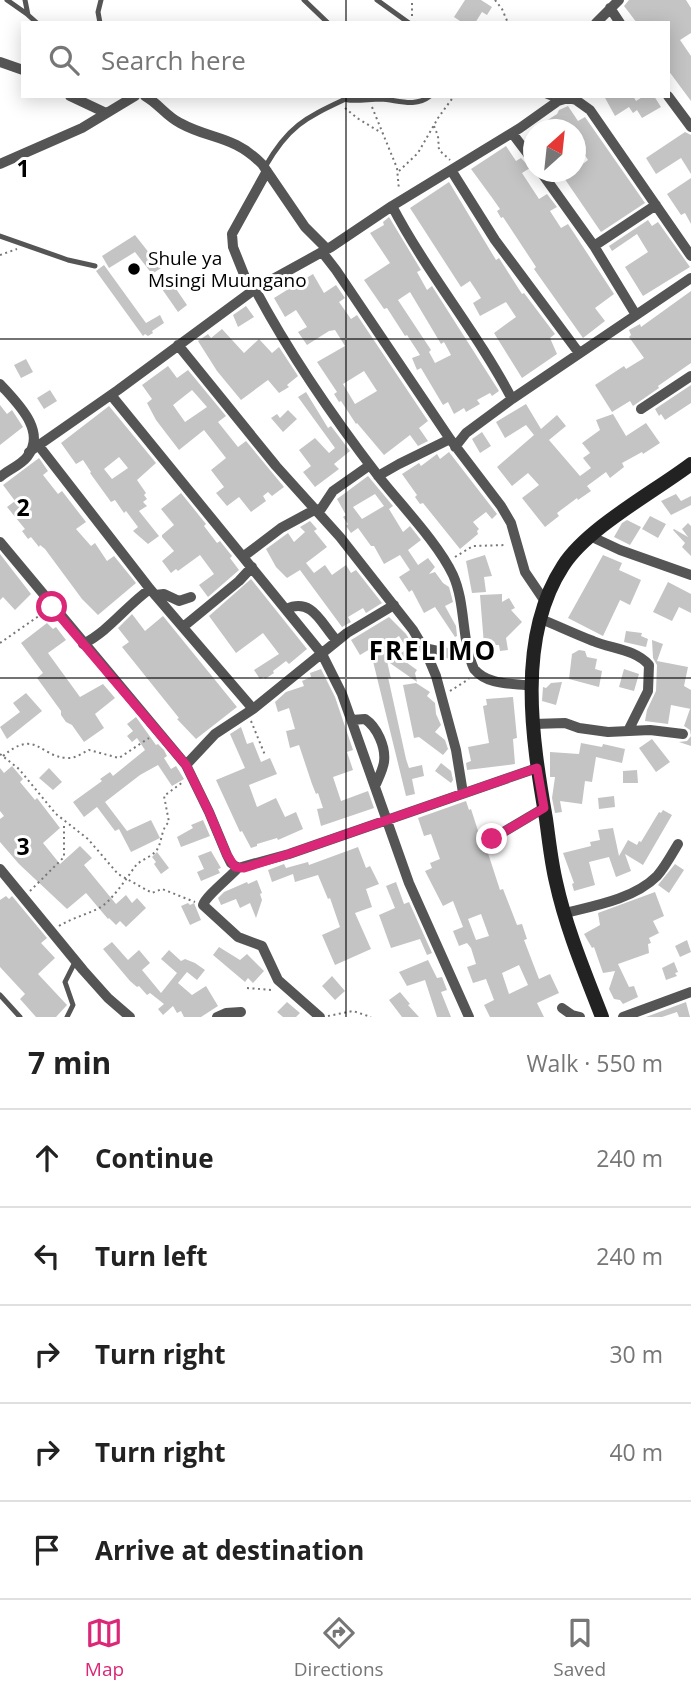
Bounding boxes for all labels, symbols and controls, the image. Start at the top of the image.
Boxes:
search box [21,21,670,98]
icon: search [45,41,83,79]
text: Search here [101,42,246,78]
north arrow [523,119,586,182]
text: 1 [16,152,30,184]
place label: Shule ya Msingi Muungano [148,245,307,293]
marker: Shule ya Msingi Muungano [126,261,142,277]
text: 2 [16,491,30,523]
route start [36,591,67,622]
district label: FRELIMO [369,632,497,668]
route end [476,823,507,854]
text: 3 [16,830,30,862]
text: 7 min [28,1042,111,1083]
text: Walk · 550 m [526,1047,663,1079]
icon: ahead [28,1139,66,1177]
text: Continue [95,1140,214,1176]
text: 240 m [596,1142,663,1174]
icon: left [28,1237,66,1275]
text: Turn left [95,1238,207,1274]
text: 240 m [596,1240,663,1272]
icon: right [28,1335,66,1373]
text: Turn right [95,1336,226,1372]
text: 30 m [609,1338,663,1370]
icon: right [28,1433,66,1471]
text: Turn right [95,1434,226,1470]
text: 40 m [609,1436,663,1468]
icon: arrive [28,1531,66,1569]
text: Arrive at destination [95,1532,364,1568]
tab: Map [85,1614,124,1682]
tab: Directions [294,1614,384,1682]
tab: Saved [553,1614,606,1682]

